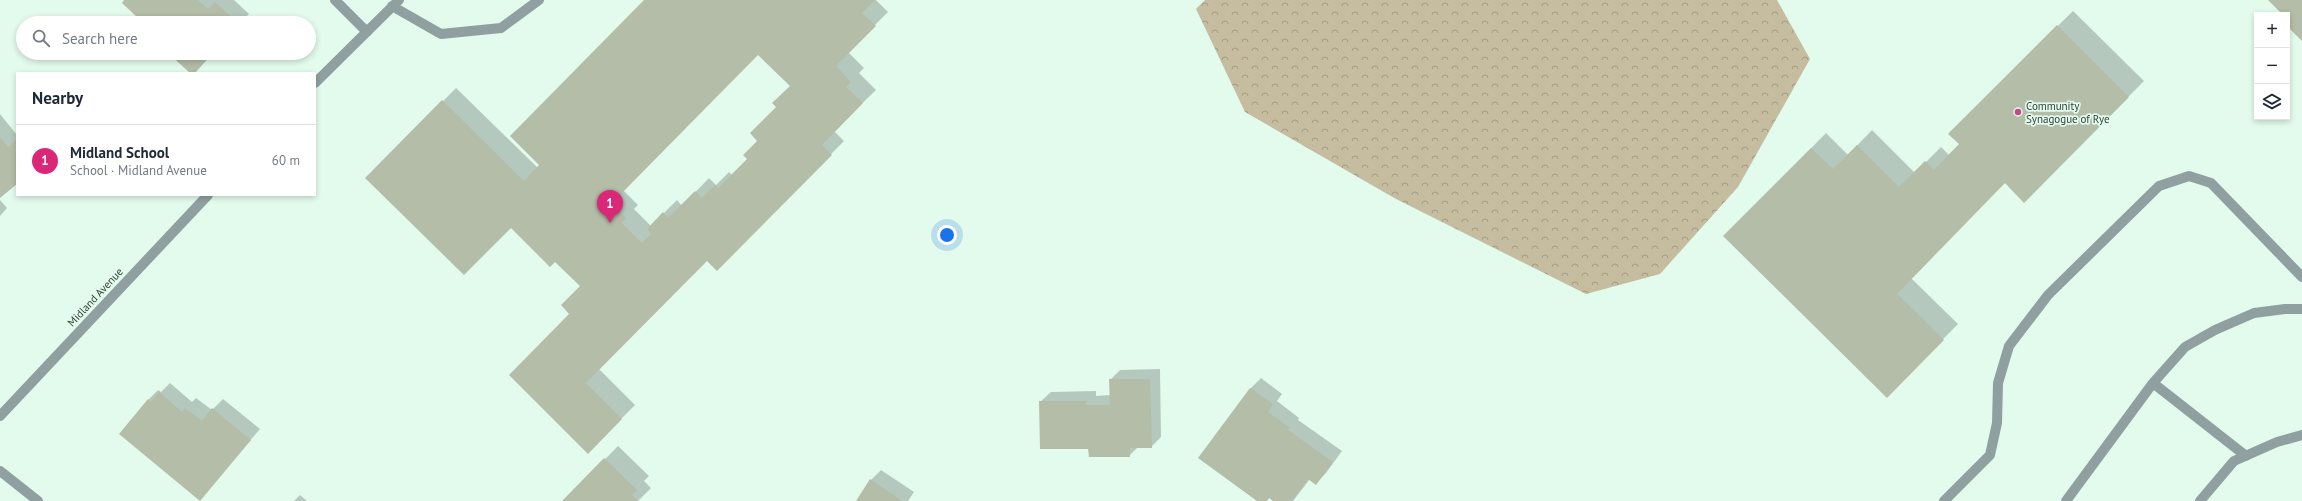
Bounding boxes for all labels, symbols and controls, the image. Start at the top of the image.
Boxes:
map controls [2254,12,2290,120]
button: + [2254,12,2290,48]
search box [16,16,316,60]
icon: search [30,27,52,49]
text: Search here [62,29,138,48]
button: − [2254,48,2290,84]
button: layers [2254,84,2290,120]
text: Nearby [32,87,83,109]
place label: Community Synagogue of Rye [2026,99,2110,126]
marker: Community Synagogue of Rye [2013,107,2023,117]
text: Midland School [70,143,169,162]
text: 1 [41,152,49,169]
text: 60 m [272,152,300,169]
text: School · Midland Avenue [70,162,207,179]
pin: 1 [597,190,623,223]
your location [937,225,957,245]
street label: Midland Avenue [64,264,126,329]

